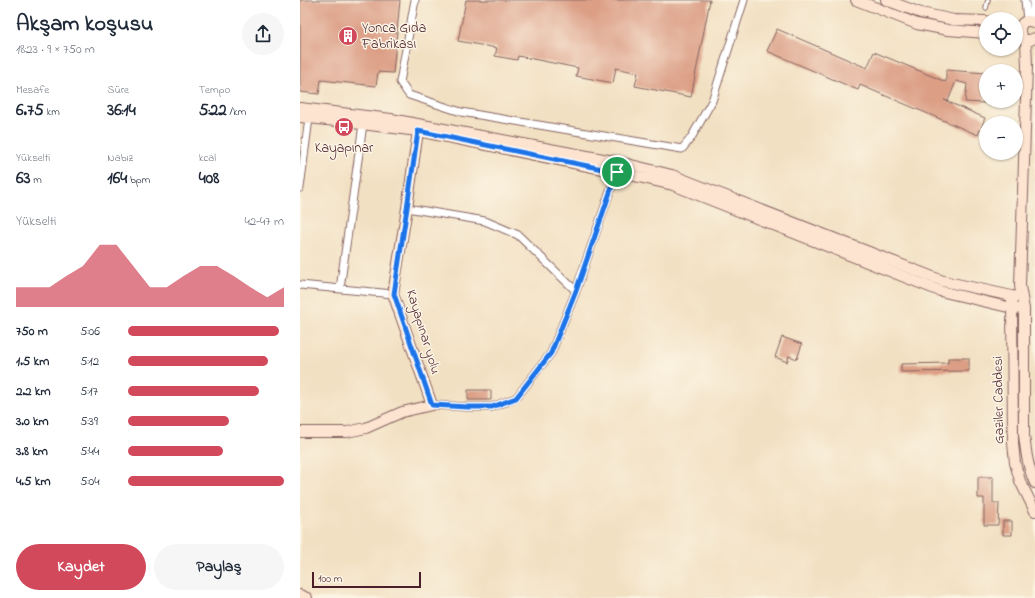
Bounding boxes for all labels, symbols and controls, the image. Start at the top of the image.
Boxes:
text: Akşam koşusu [16,9,153,41]
map controls [979,12,1023,160]
button: locate [979,12,1023,56]
button: share [242,13,284,55]
place label: Yonca Gıda Fabrikası [361,18,426,55]
building icon: Yonca Gıda Fabrikası [337,25,359,47]
text: 18:23 · 9 × 750 m [16,40,95,59]
button: + [979,64,1023,108]
text: Mesafe [16,82,49,98]
text: Süre [107,82,129,98]
text: Tempo [199,82,230,98]
text: 6.75 [16,98,44,123]
text: 36:14 [107,98,136,123]
text: 5:22 [199,98,227,123]
text: km [44,104,60,120]
text: /km [227,104,246,120]
bus stop icon: Kayapınar [333,116,355,138]
button: − [979,116,1023,160]
place label: Kayapınar [315,138,374,160]
text: Yükselti [16,150,50,166]
text: Nabız [107,150,133,166]
text: kcal [199,150,216,166]
pin [600,155,634,189]
icon: arrive [606,161,628,183]
text: 63 [16,166,31,191]
text: 164 [107,166,127,191]
text: 408 [199,166,219,191]
text: m [31,172,42,188]
text: bpm [127,172,150,188]
text: Yükselti [16,212,56,231]
text: 42–47 m [244,212,284,231]
street label: Kayapınar yolu [399,287,446,377]
text: 750 m [16,322,48,341]
text: 5:06 [80,322,100,341]
text: 1.5 km [16,352,49,371]
text: 5:12 [80,352,99,371]
street label: Gaziler Caddesi [988,356,1010,444]
text: 2.2 km [16,382,51,401]
text: 5:17 [80,382,98,401]
text: 3.0 km [16,412,49,431]
text: 5:39 [80,412,98,431]
text: 3.8 km [16,442,48,461]
text: 5:44 [80,442,99,461]
text: 4.5 km [16,472,50,491]
text: 5:04 [80,472,100,491]
button: Kaydet [16,544,146,590]
button: Paylaş [154,544,284,590]
scale bar [312,570,421,589]
text: 100 m [318,571,342,587]

